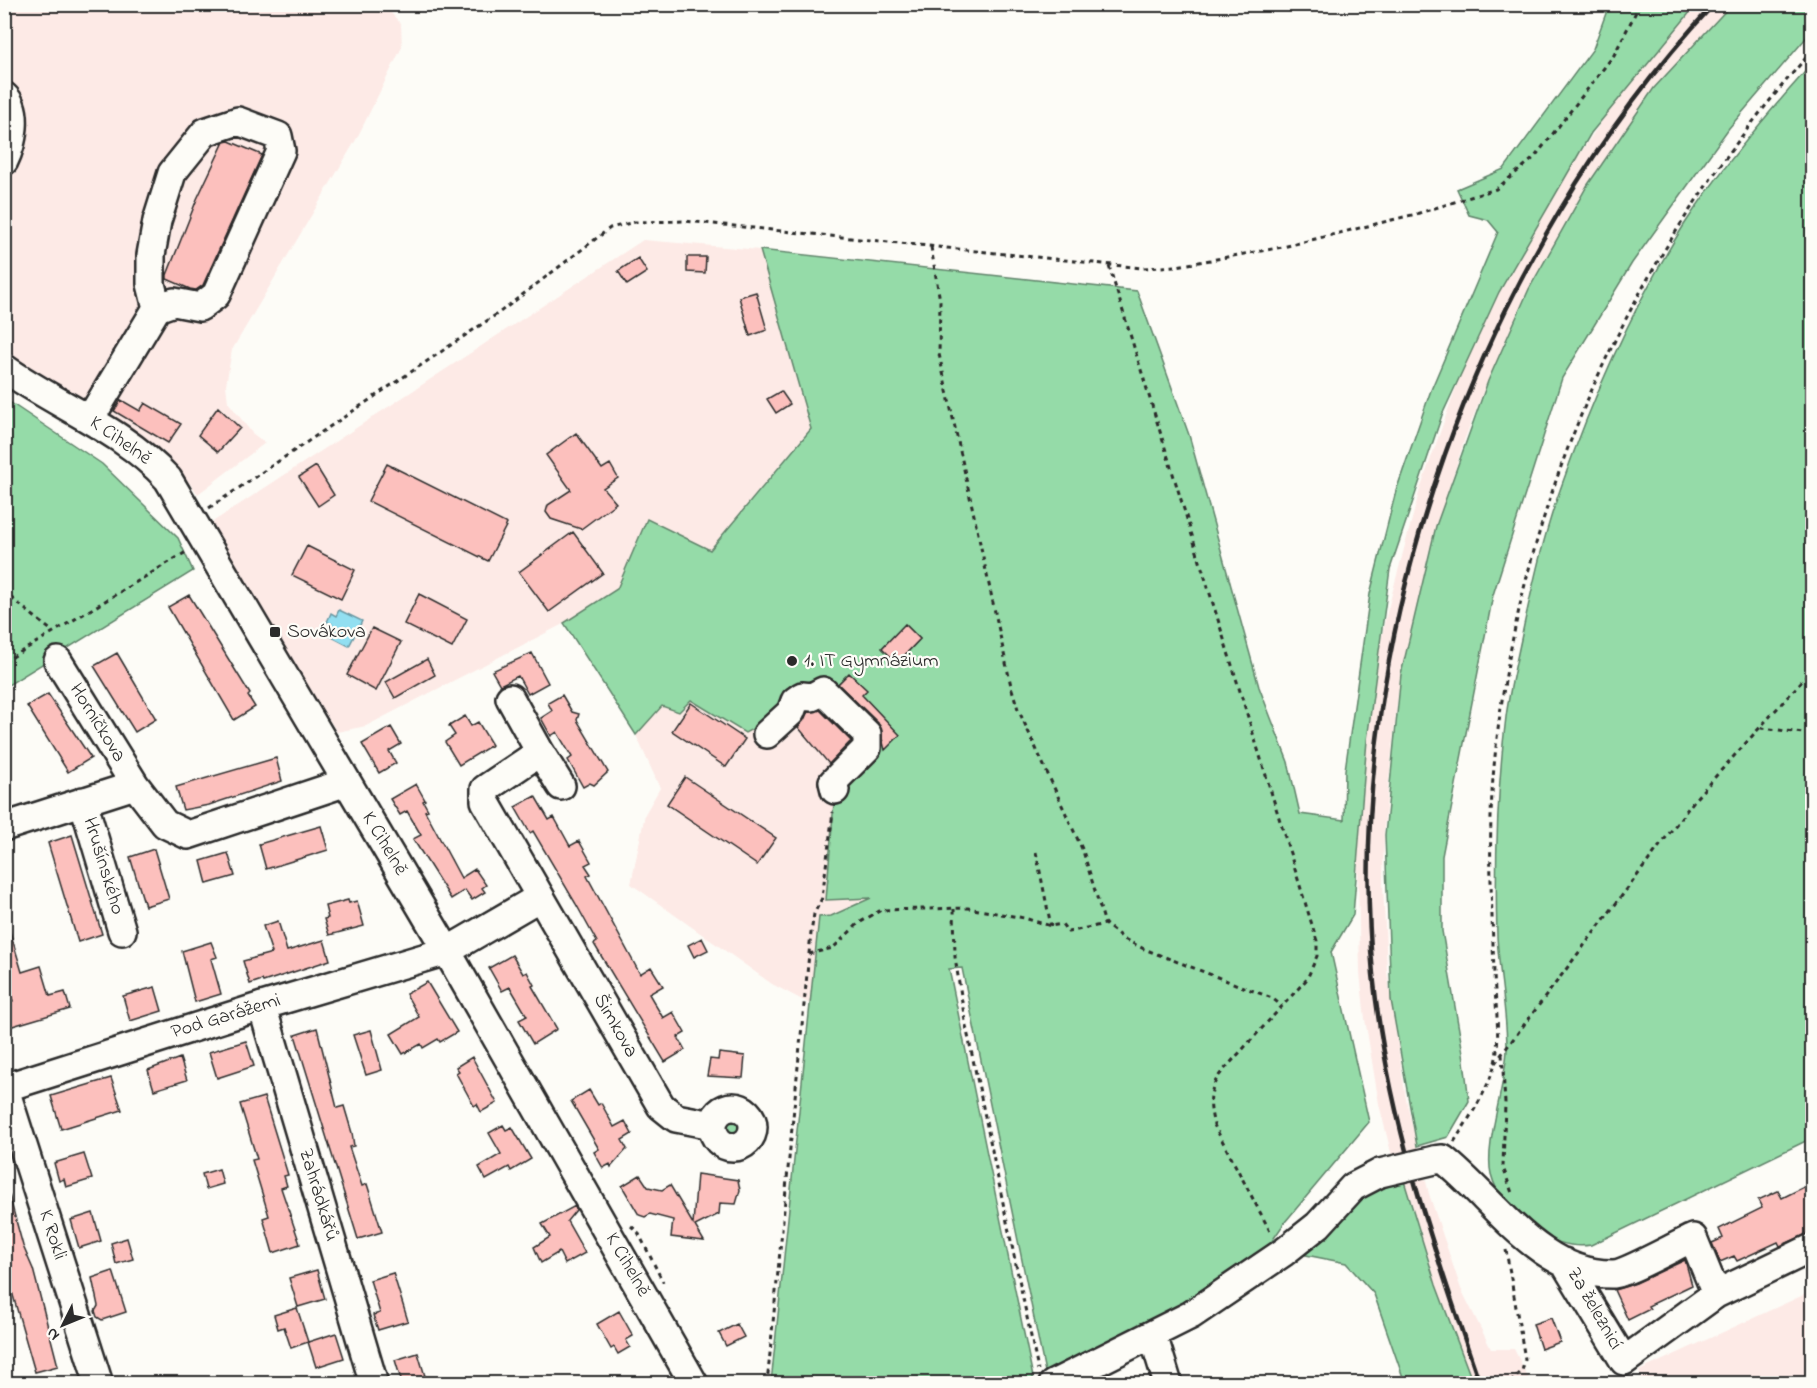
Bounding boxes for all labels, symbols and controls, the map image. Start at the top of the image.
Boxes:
street label: K Cihelně [83,409,157,473]
place label: Sovákova [287,618,366,647]
marker: Sovákova [268,625,282,639]
place label: 1. IT Gymnázium [804,647,939,676]
marker: 1. IT Gymnázium [785,654,799,668]
street label: Horníčkova [61,678,133,768]
street label: K Cihelně [354,807,414,881]
street label: Hrušínského [74,814,132,918]
street label: Pod Garážemi [168,987,284,1047]
street label: Šimkova [585,989,645,1063]
street label: Zahrádkářů [290,1145,346,1245]
street label: K Rokli [30,1206,74,1264]
street label: K Cihelně [597,1227,657,1303]
street label: Za železnicí [1559,1262,1629,1356]
north arrow [33,1295,93,1355]
text: N [41,1322,66,1346]

